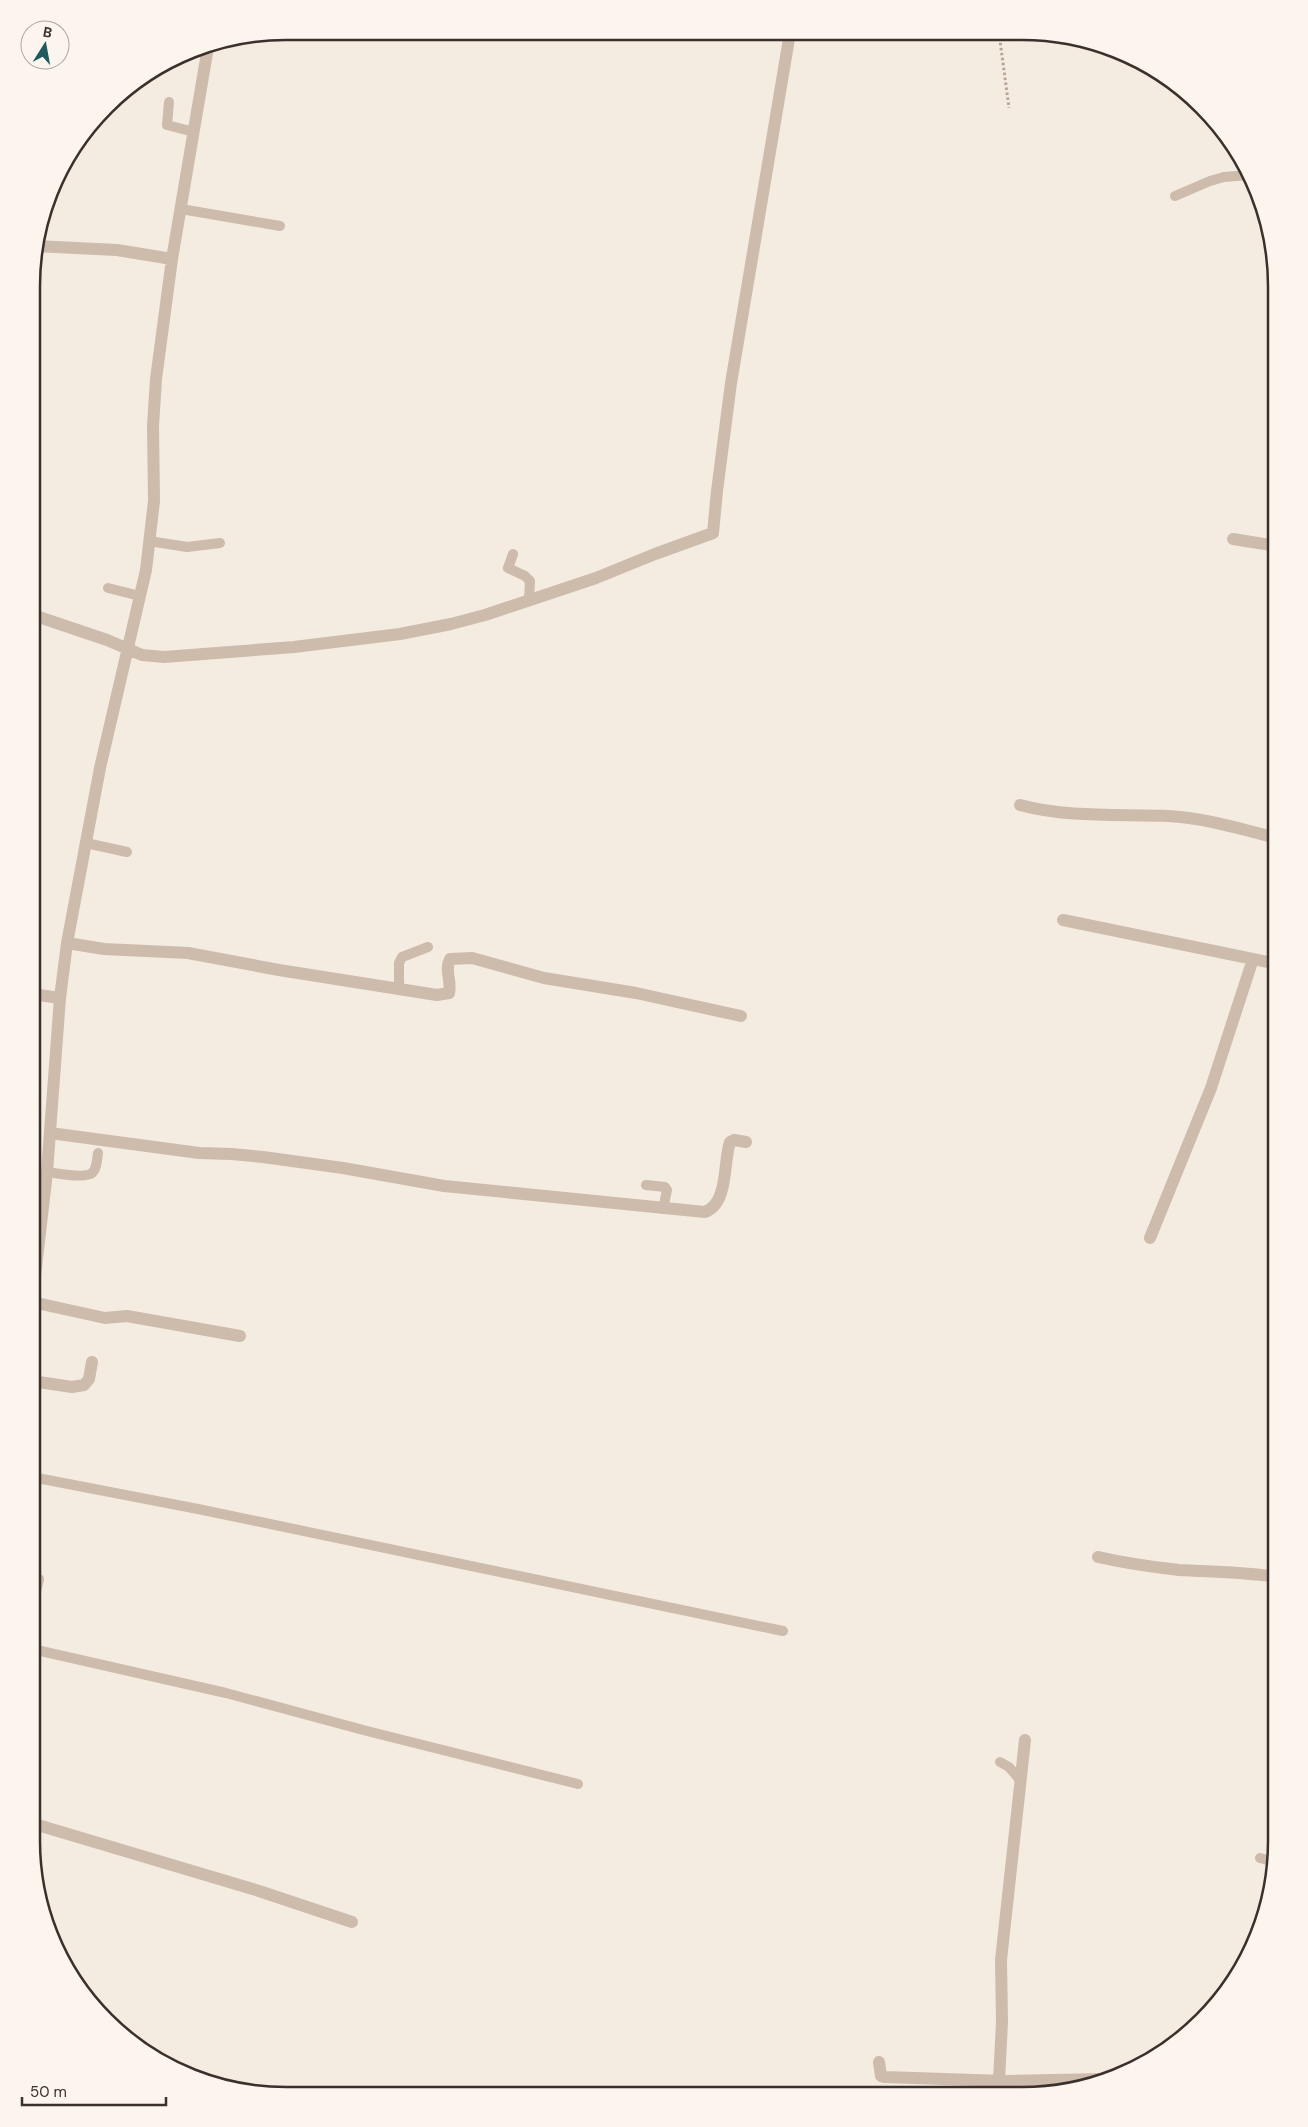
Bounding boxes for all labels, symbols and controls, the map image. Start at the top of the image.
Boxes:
north arrow [20,20,70,70]
text: B [41,23,54,42]
scale bar [22,2074,166,2106]
text: 50 m [30,2082,67,2102]

